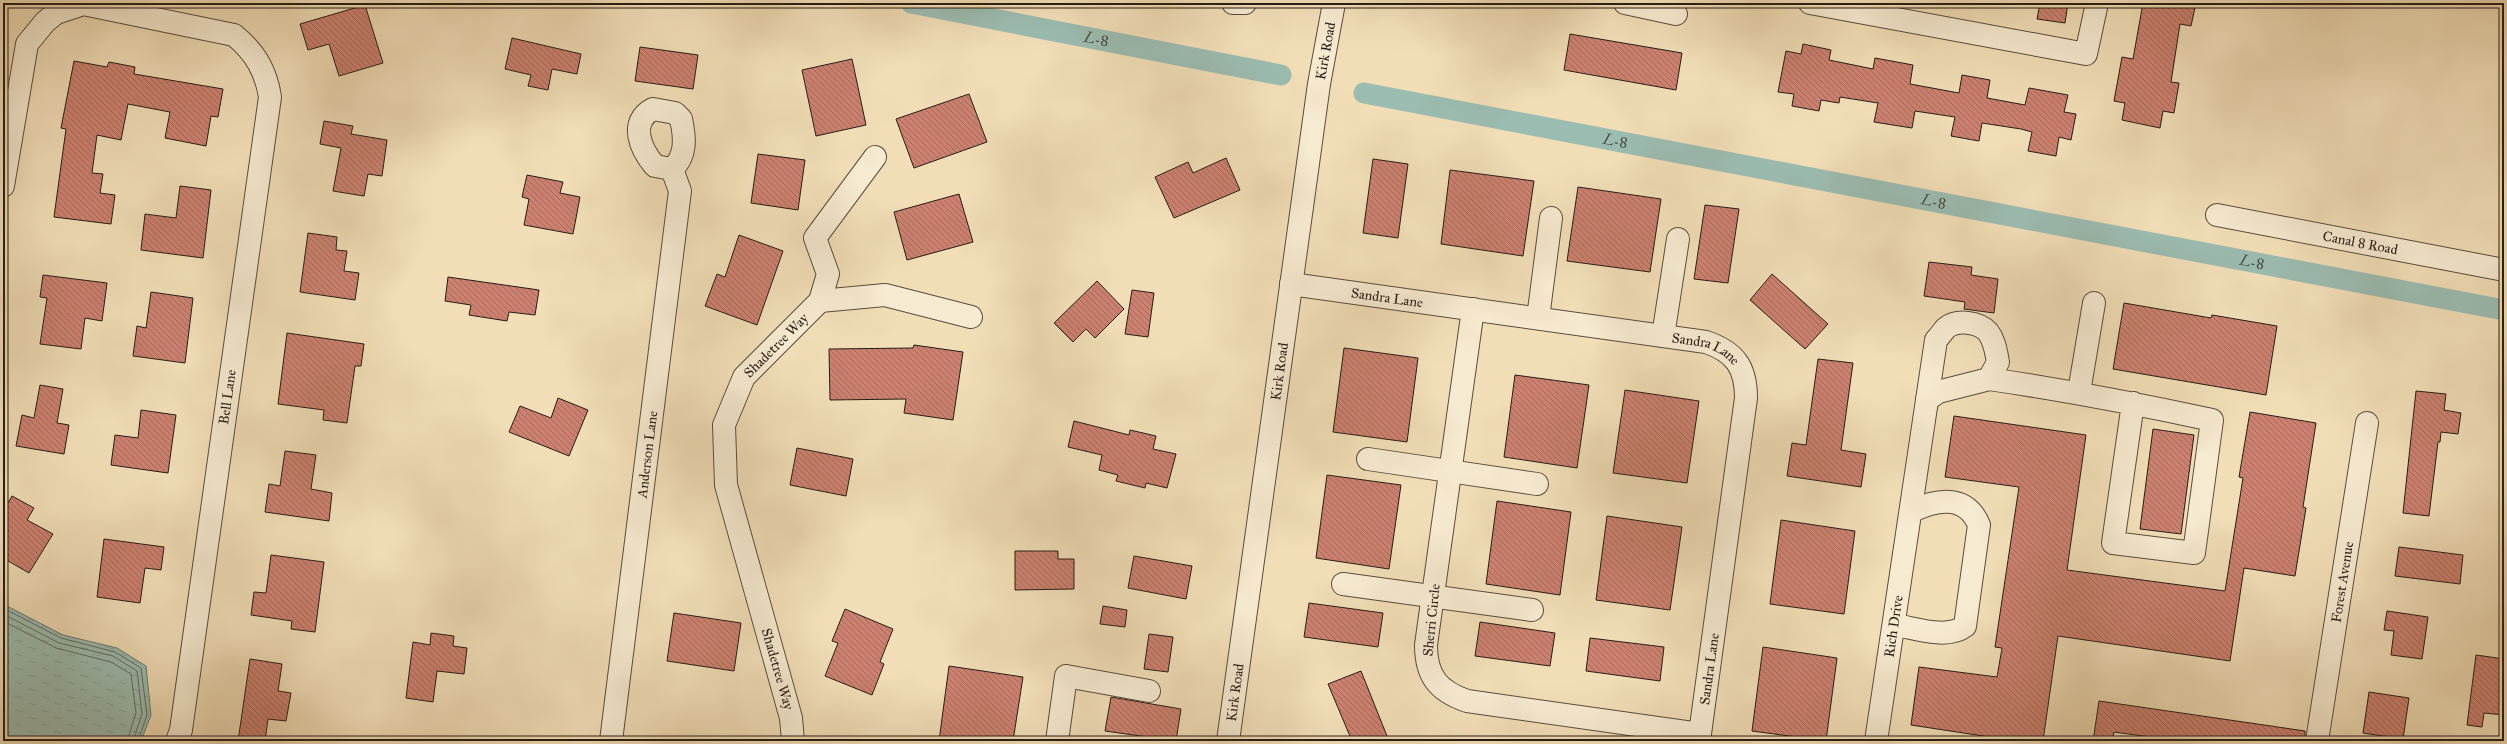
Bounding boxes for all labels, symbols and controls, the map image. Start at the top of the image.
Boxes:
street label: Kirk Road [1312,21,1339,81]
water label: L-8 [1082,28,1110,50]
water label: L-8 [1601,130,1629,152]
water label: L-8 [1919,190,1948,213]
street label: Canal 8 Road [2321,227,2399,258]
water label: L-8 [2237,251,2266,273]
street label: Sandra Lane [1350,284,1424,311]
street label: Shadetree Way [740,309,812,381]
street label: Sandra Lane [1671,329,1744,368]
street label: Kirk Road [1267,342,1292,402]
street label: Bell Lane [215,368,240,426]
street label: Anderson Lane [633,410,661,500]
street label: Forest Avenue [2328,540,2357,624]
street label: Sherri Circle [1419,583,1444,657]
street label: Rich Drive [1881,594,1907,659]
street label: Shadetree Way [758,626,797,712]
street label: Sandra Lane [1696,632,1723,706]
street label: Kirk Road [1223,662,1248,723]

